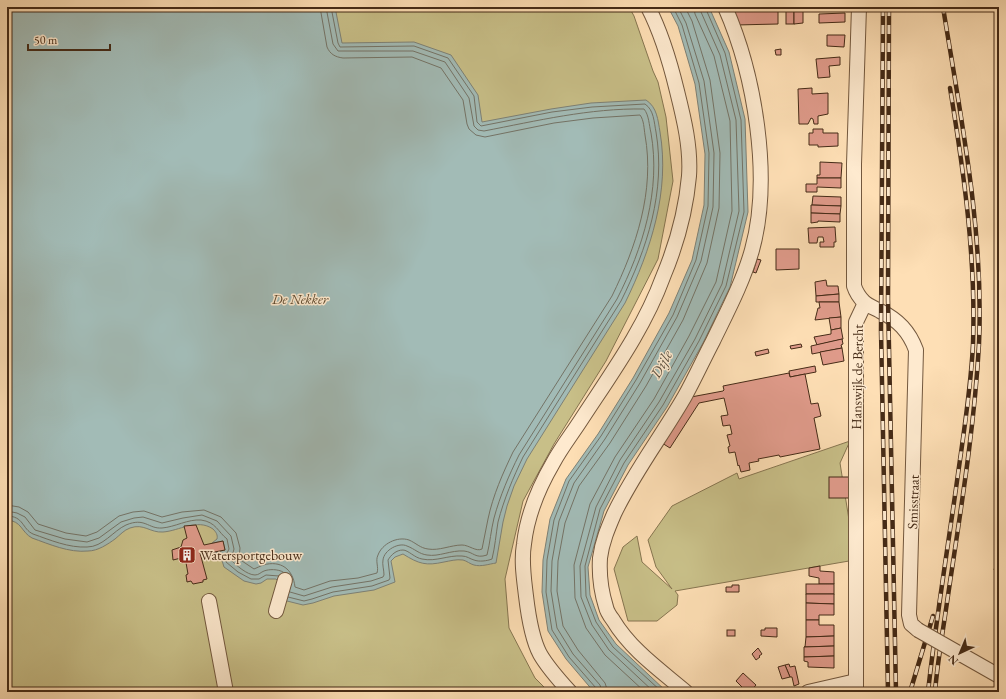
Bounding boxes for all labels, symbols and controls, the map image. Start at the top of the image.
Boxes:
scale bar [28,26,110,52]
text: 50 m [34,32,58,48]
park label: De Nekker [271,290,329,308]
street label: Hanswijk de Bercht [847,324,867,430]
water label: Dijle [645,346,677,382]
street label: Smisstraat [903,474,923,530]
building icon: Watersportgebouw [177,545,197,565]
place label: Watersportgebouw [200,546,302,564]
north arrow [940,633,980,673]
text: N [945,652,961,668]

